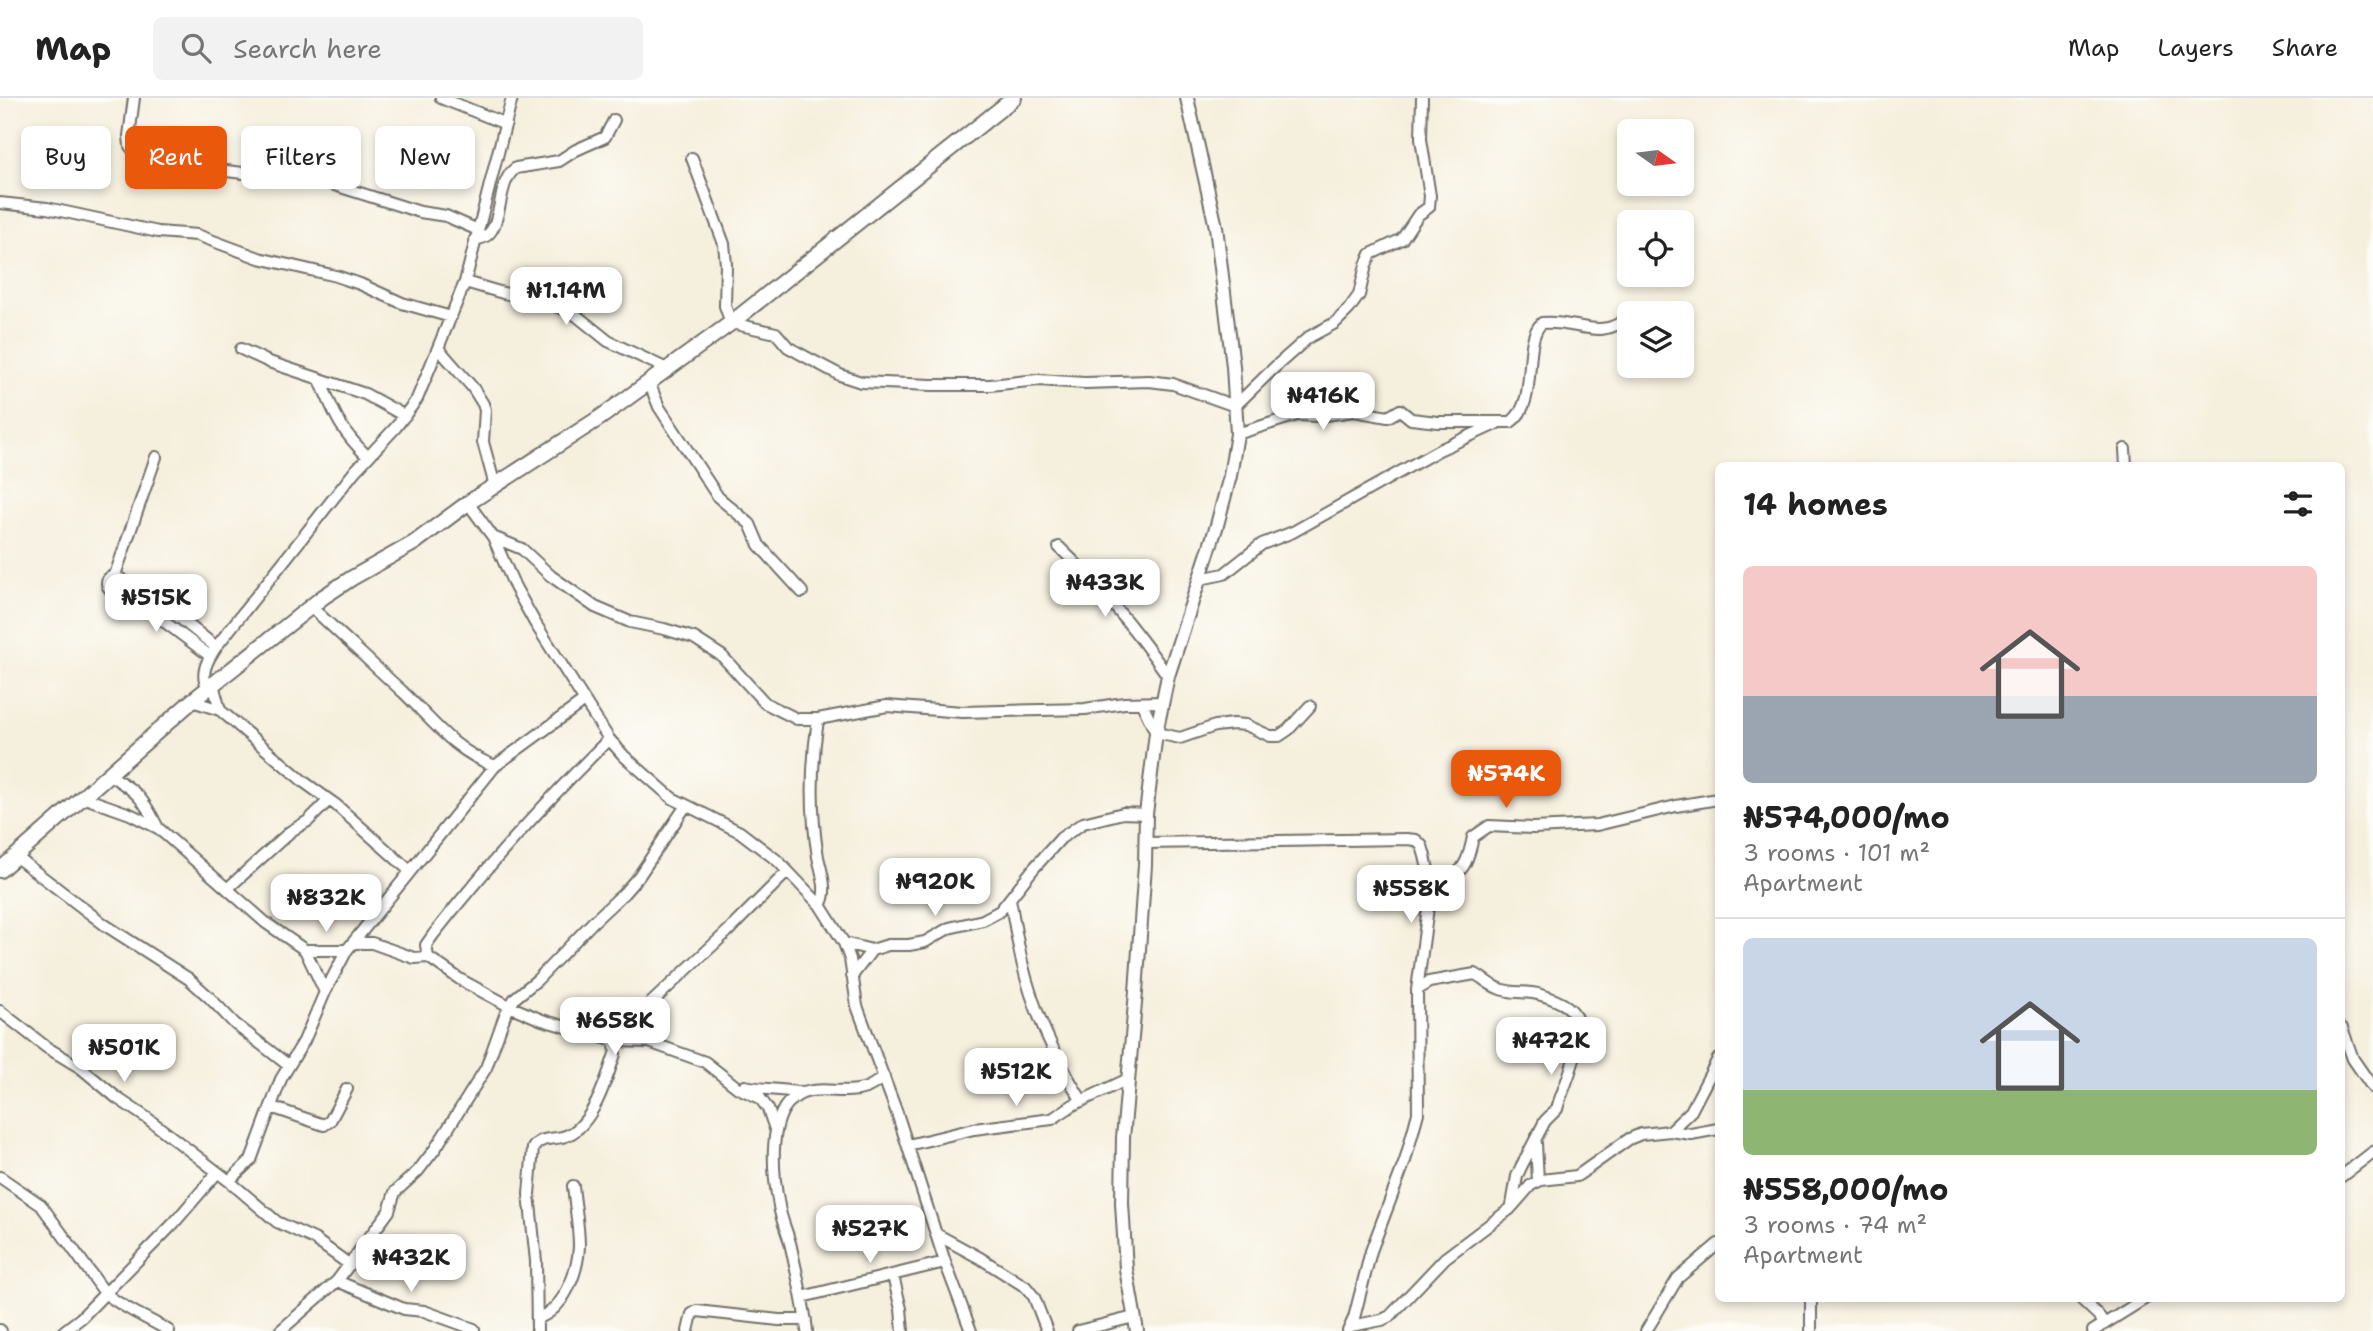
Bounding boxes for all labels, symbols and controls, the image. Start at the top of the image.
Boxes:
search box [153,17,643,80]
text: Map [35,26,111,71]
icon: search [177,29,215,67]
text: Search here [233,31,382,66]
text: Map [2068,32,2119,64]
text: Layers [2157,32,2234,64]
text: Share [2272,32,2338,64]
north arrow [1617,119,1694,196]
map controls [1617,119,1694,378]
chip: Buy [21,126,111,189]
chip: Rent [125,126,227,189]
chip: Filters [241,126,361,189]
chip: New [375,126,475,189]
button: locate [1617,210,1694,287]
pin: ₦1.14M [509,268,623,327]
text: ₦1.14M [526,275,606,305]
button: layers [1617,301,1694,378]
pin: ₦416K [1274,372,1372,432]
text: ₦416K [1287,380,1359,410]
text: 14 homes [1743,484,1888,525]
icon: filters [2279,485,2317,523]
pin: ₦433K [1056,560,1154,619]
text: ₦433K [1066,567,1144,597]
pin: ₦515K [107,574,205,634]
text: ₦515K [121,582,191,612]
icon: home [1967,611,2093,737]
pin: ₦574K [1457,750,1555,810]
text: ₦574K [1467,758,1545,788]
text: ₦574,000/mo [1743,797,1950,838]
text: 3 rooms · 101 m² [1743,838,1930,868]
pin: ₦920K [886,858,984,918]
text: ₦920K [895,866,975,896]
pin: ₦558K [1362,866,1460,925]
text: Apartment [1743,868,1863,898]
text: ₦558K [1373,873,1449,903]
pin: ₦832K [277,874,375,934]
text: ₦832K [287,882,365,912]
icon: home [1967,983,2093,1109]
pin: ₦658K [566,998,664,1057]
text: ₦658K [576,1005,654,1035]
pin: ₦472K [1502,1018,1600,1077]
pin: ₦501K [75,1024,173,1084]
text: ₦472K [1512,1025,1590,1055]
text: ₦501K [88,1032,160,1062]
pin: ₦512K [967,1048,1065,1108]
text: ₦512K [980,1056,1052,1086]
text: ₦558,000/mo [1743,1169,1948,1210]
pin: ₦527K [821,1206,919,1265]
text: 3 rooms · 74 m² [1743,1210,1927,1240]
text: ₦527K [832,1213,908,1243]
pin: ₦432K [362,1234,460,1294]
text: Apartment [1743,1240,1863,1270]
text: ₦432K [372,1242,450,1272]

